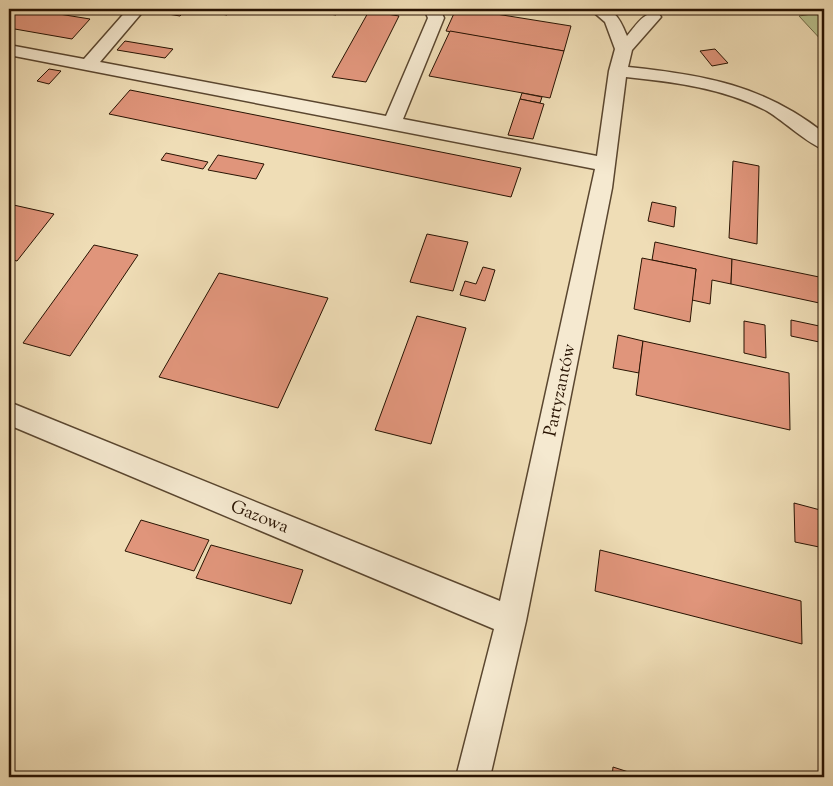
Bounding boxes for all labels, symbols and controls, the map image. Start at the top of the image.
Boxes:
street label: Partyzantów [538,341,584,439]
street label: Gazowa [226,494,292,541]

